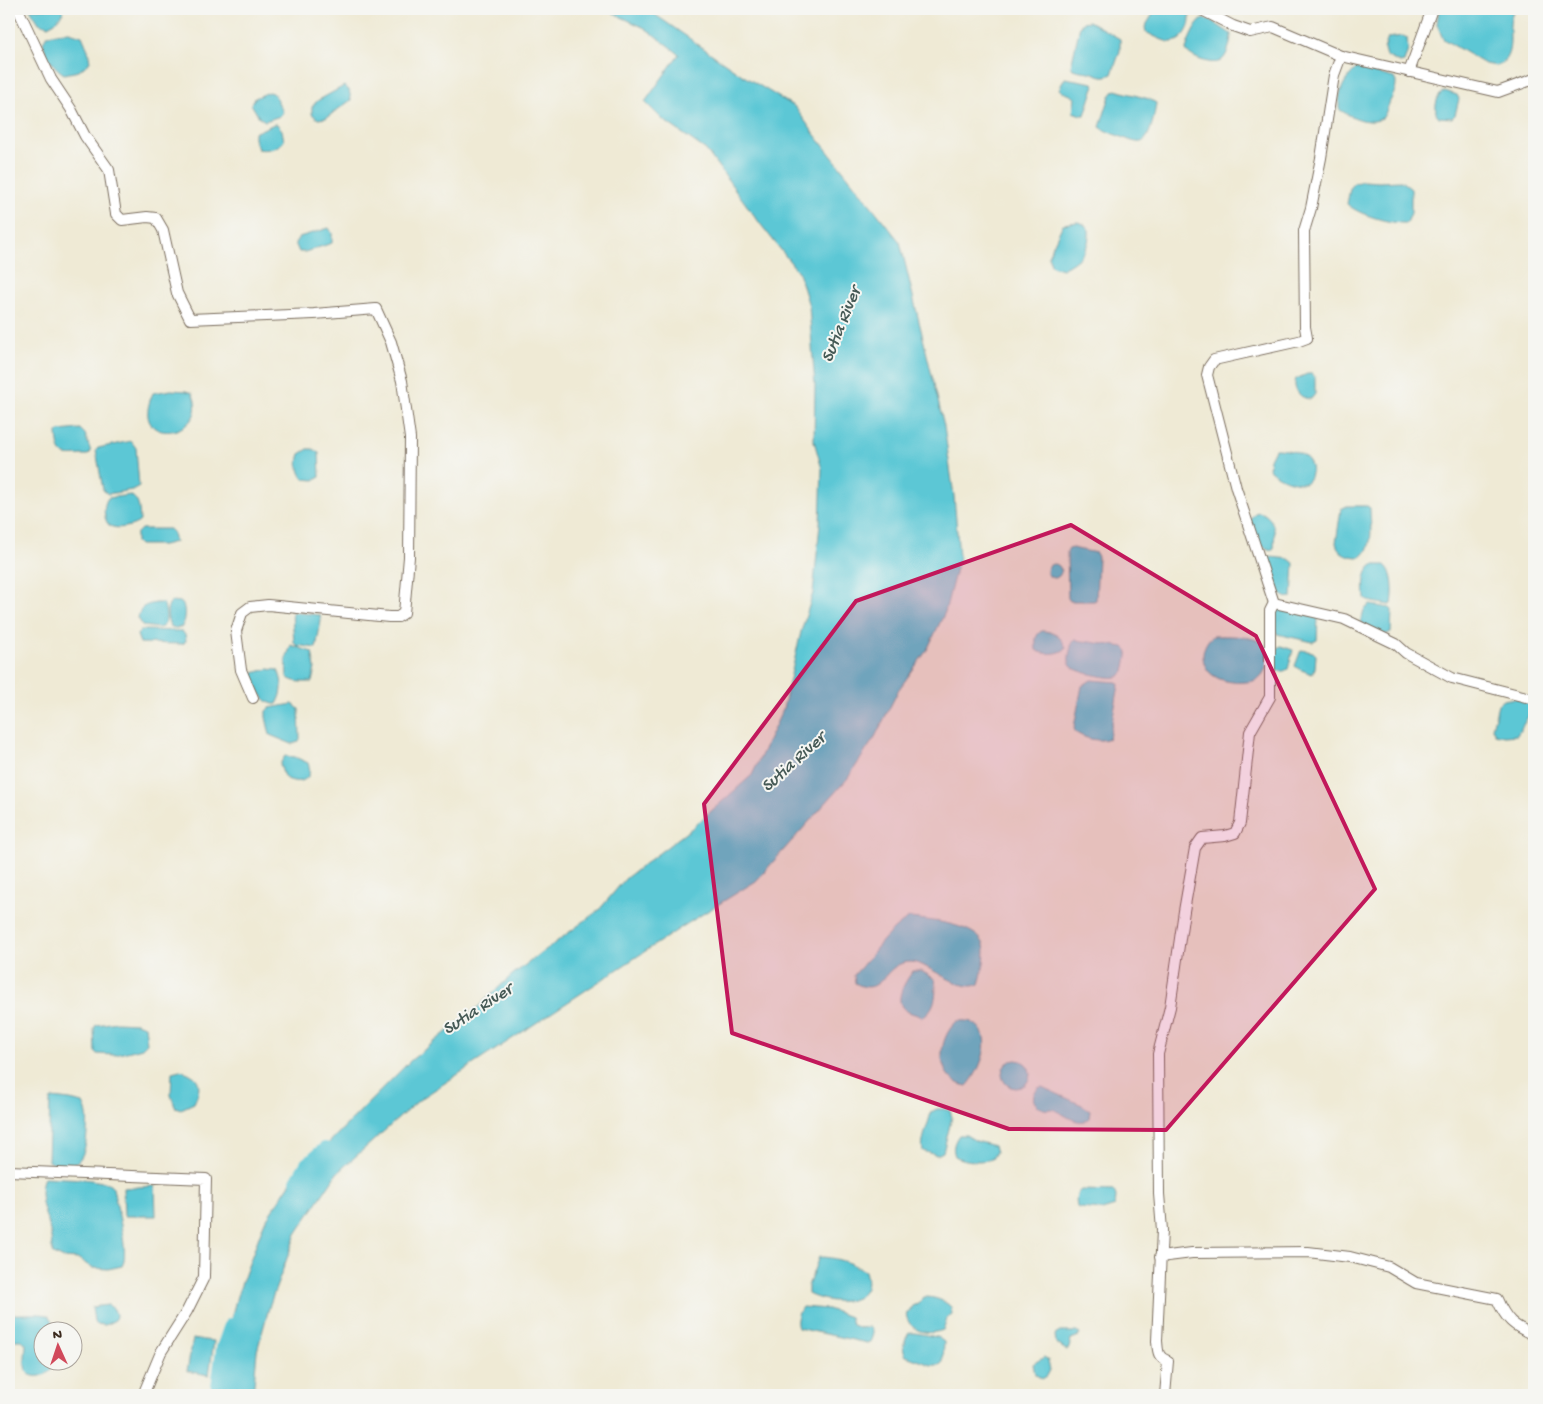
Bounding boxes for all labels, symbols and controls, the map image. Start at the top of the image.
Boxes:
water label: Sutia River [817,281,868,366]
water label: Sutia River [758,726,833,797]
water label: Sutia River [439,978,520,1040]
north arrow [32,1322,82,1372]
text: N [52,1327,62,1344]

